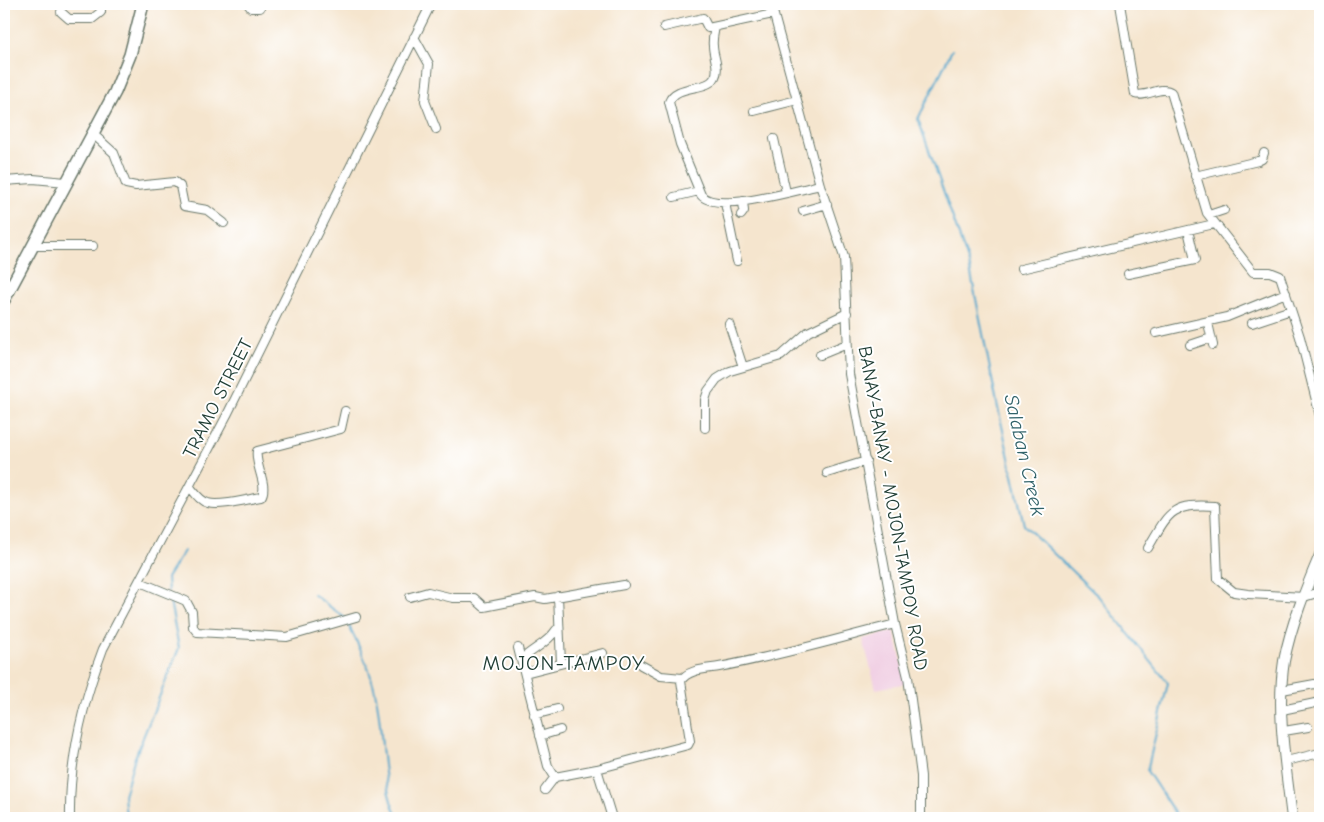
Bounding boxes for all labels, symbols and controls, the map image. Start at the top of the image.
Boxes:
street label: TRAMO STREET [178,335,258,462]
street label: BANAY-BANAY - MOJON-TAMPOY ROAD [854,344,932,672]
water label: Salaban Creek [999,392,1050,518]
district label: MOJON-TAMPOY [482,651,646,675]

